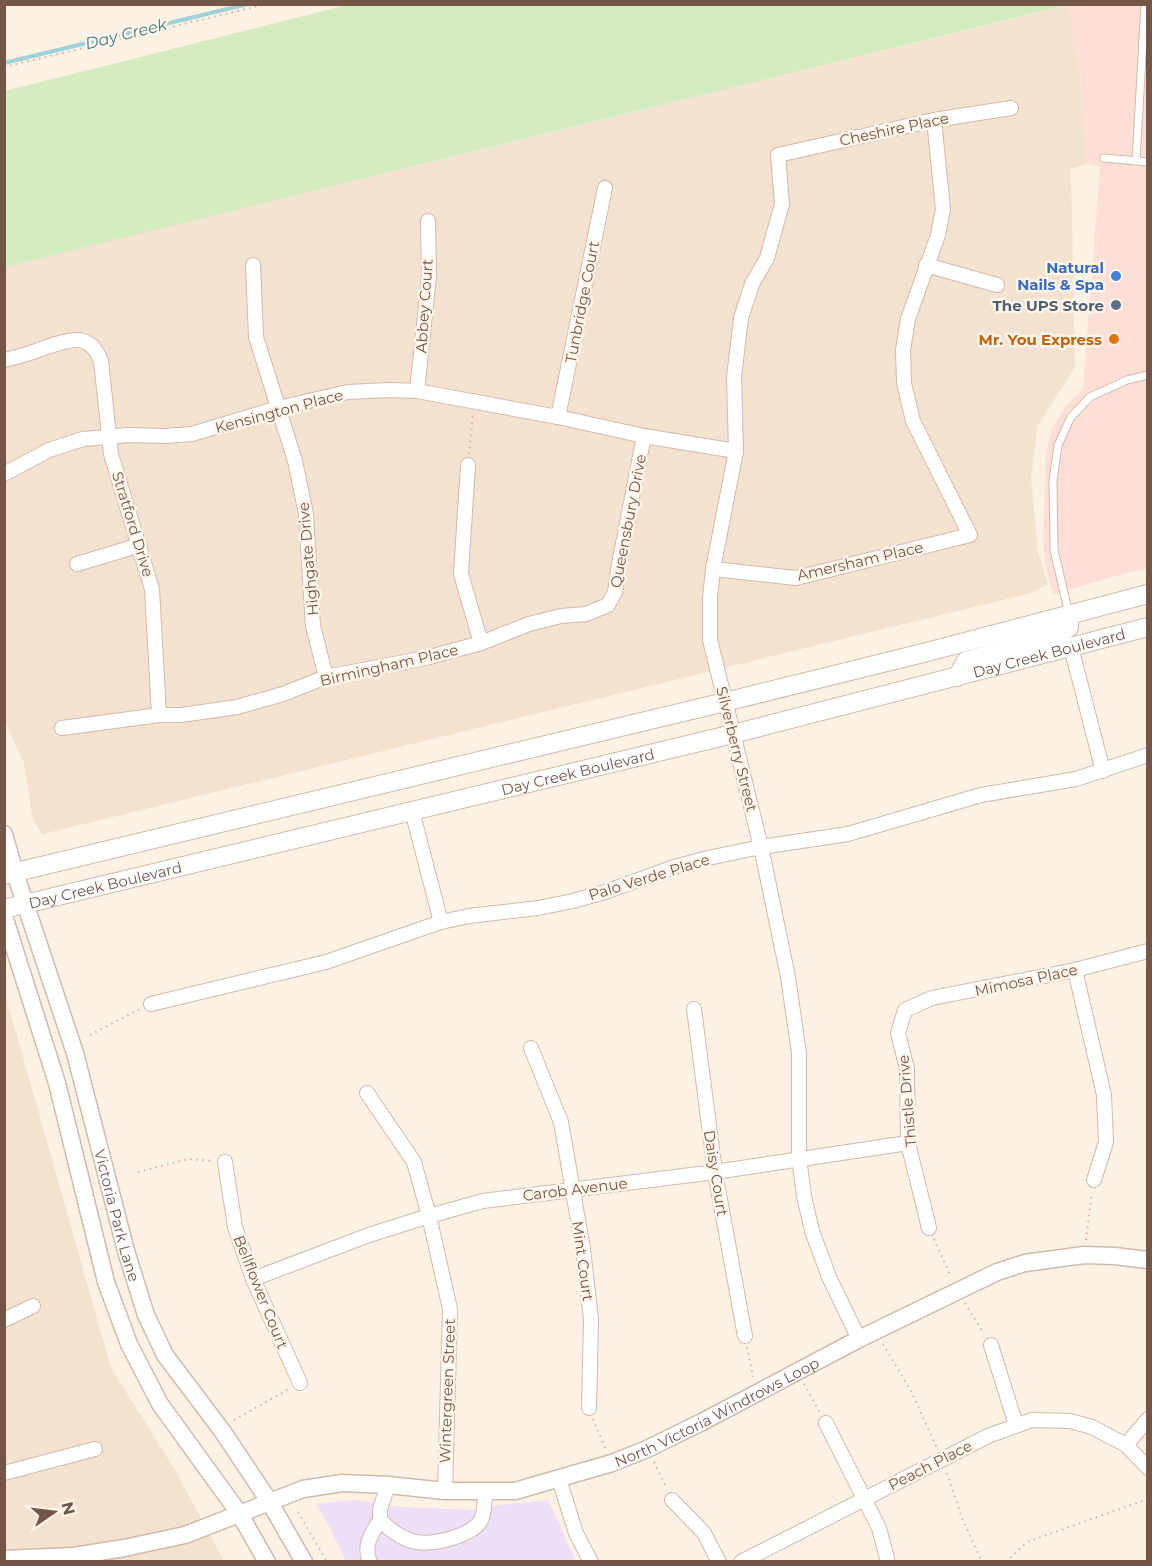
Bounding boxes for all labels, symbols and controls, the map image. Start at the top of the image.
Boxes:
water label: Day Creek [83,14,170,53]
street label: Cheshire Place [838,108,950,150]
street label: Tunbridge Court [561,239,603,365]
street label: Abbey Court [411,258,437,354]
place label: Natural Nails & Spa [1017,258,1104,294]
marker: Natural Nails & Spa [1109,269,1123,283]
place label: The UPS Store [993,296,1104,315]
marker: The UPS Store [1109,298,1123,312]
place label: Mr. You Express [979,330,1102,349]
marker: Mr. You Express [1107,332,1121,346]
street label: Kensington Place [213,385,345,437]
street label: Queensbury Drive [606,453,650,589]
street label: Stratford Drive [108,469,158,579]
street label: Highgate Drive [294,501,322,617]
street label: Amersham Place [795,537,925,585]
street label: Day Creek Boulevard [971,624,1127,681]
street label: Birmingham Place [318,640,460,690]
street label: Silverberry Street [712,684,762,814]
street label: Day Creek Boulevard [499,744,656,799]
street label: Palo Verde Place [586,850,712,904]
street label: Day Creek Boulevard [27,857,184,912]
street label: Mimosa Place [973,960,1079,1000]
street label: Thistle Drive [894,1054,920,1148]
street label: Daisy Court [700,1129,732,1217]
street label: Victoria Park Lane [91,1147,144,1284]
street label: Carob Avenue [522,1173,628,1205]
street label: Mint Court [568,1220,598,1302]
street label: Bellflower Court [230,1232,292,1352]
street label: Wintergreen Street [435,1318,459,1464]
street label: North Victoria Windrows Loop [611,1352,822,1471]
street label: Peach Place [885,1436,975,1494]
north arrow [24,1482,84,1542]
text: N [57,1500,79,1517]

